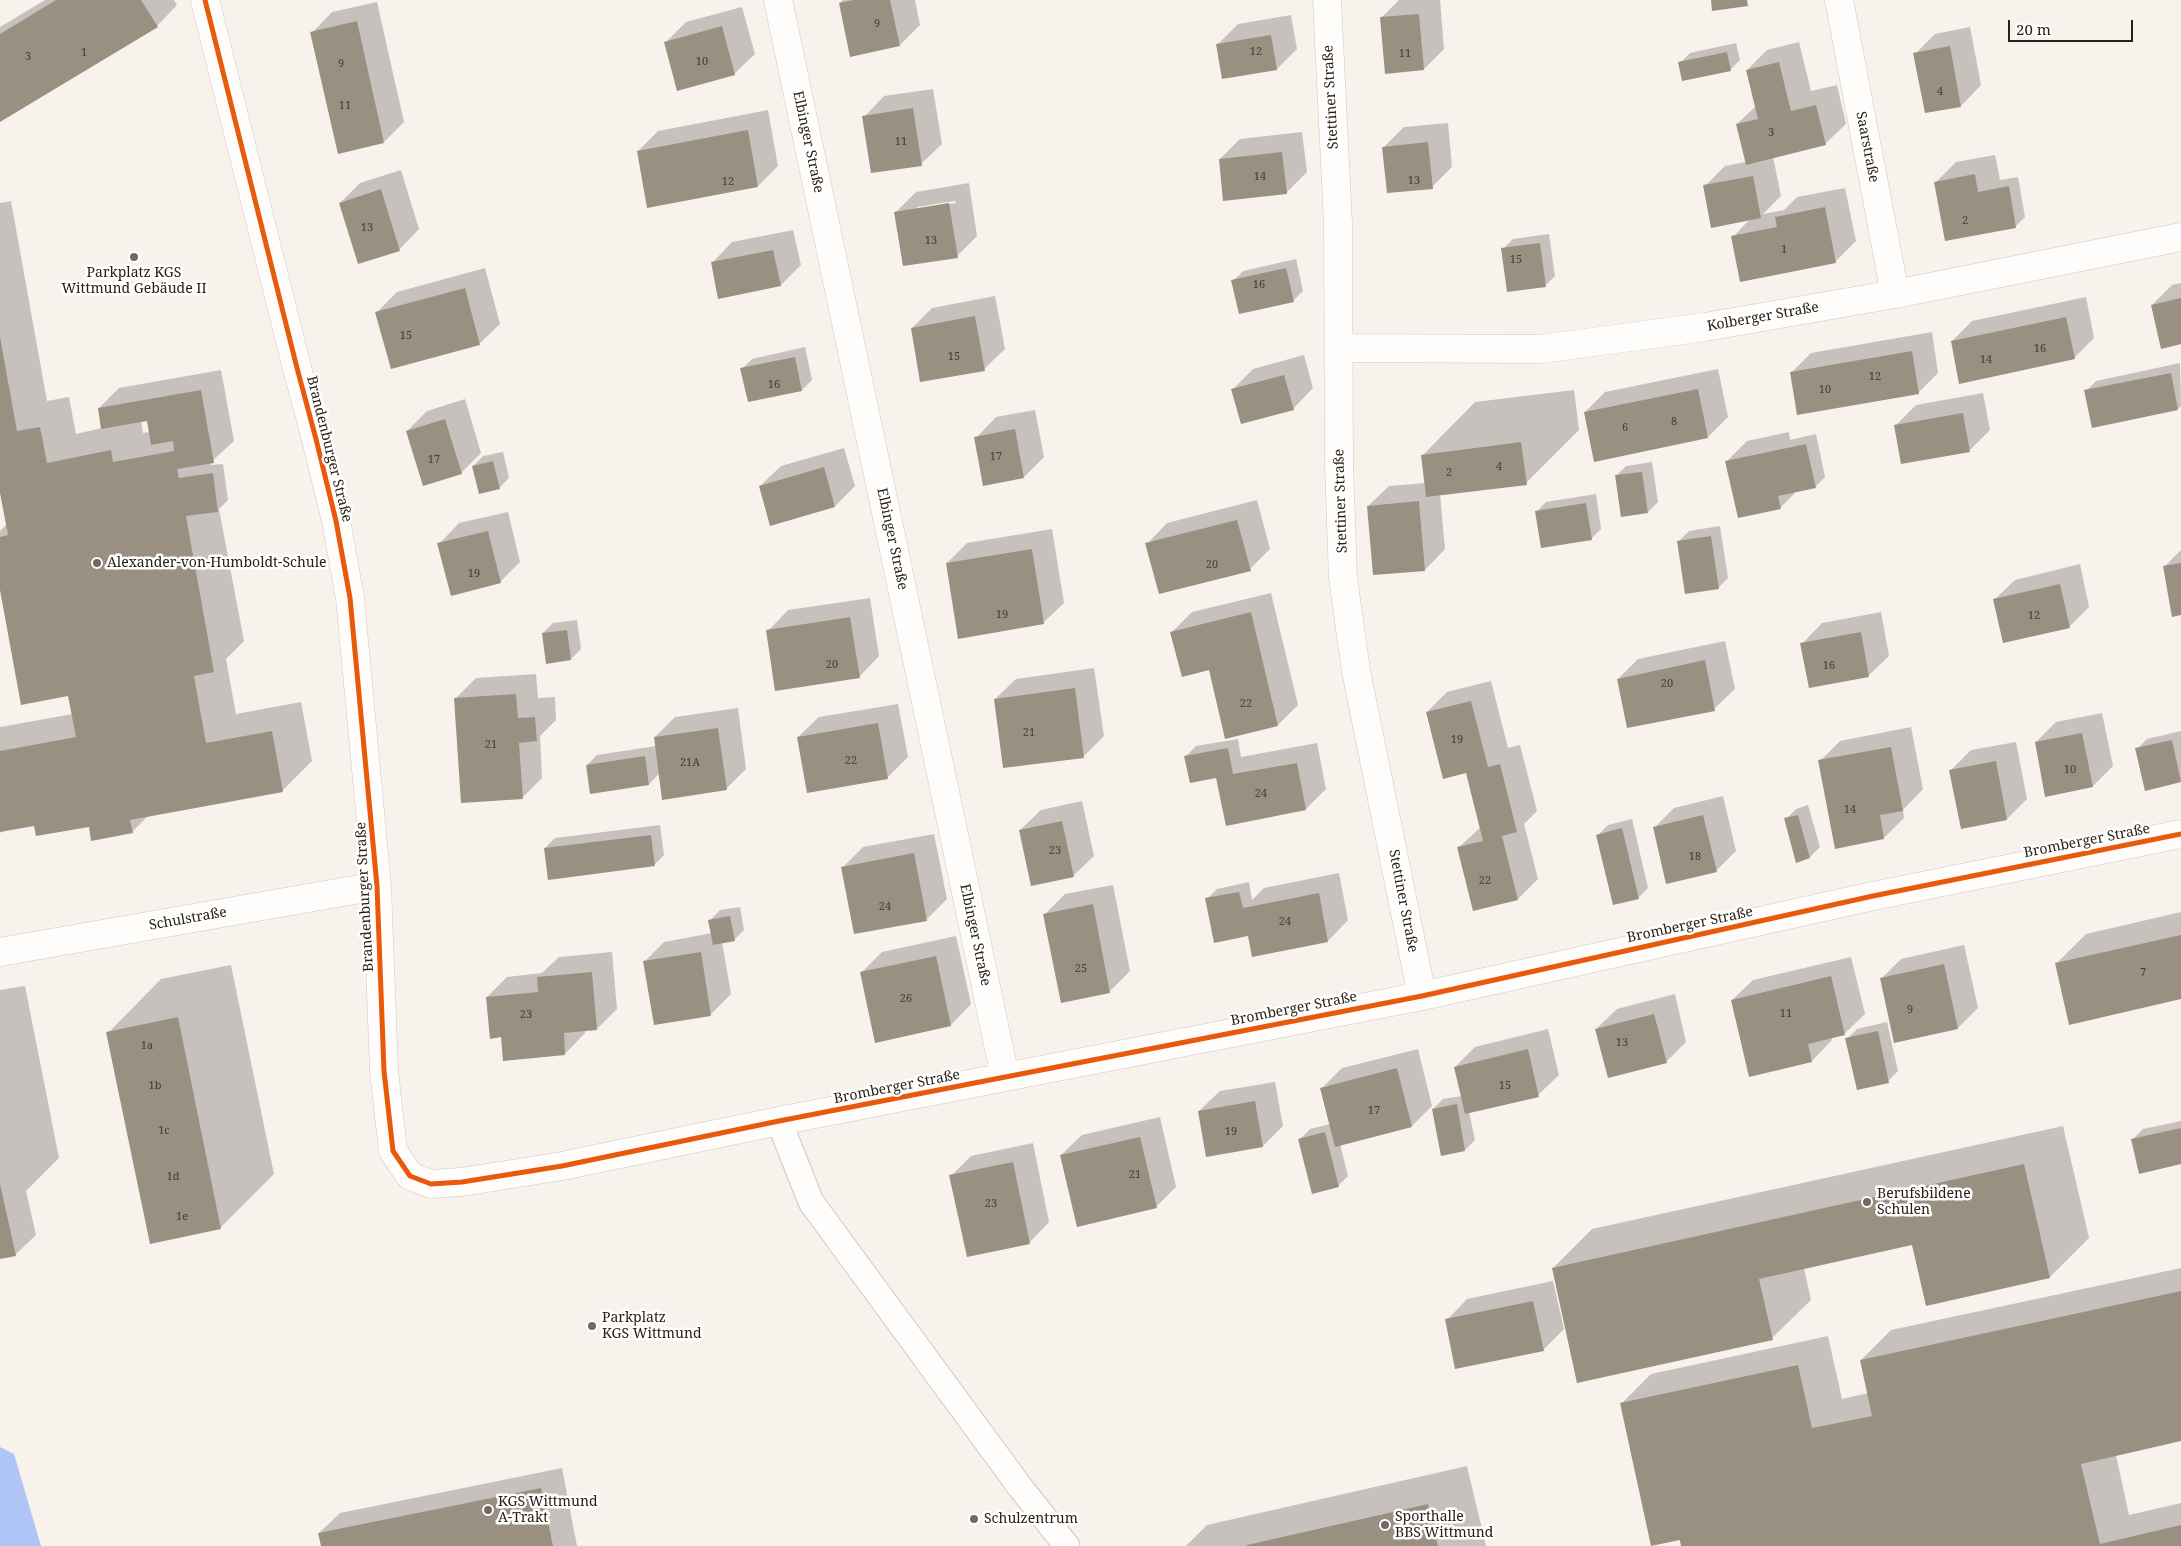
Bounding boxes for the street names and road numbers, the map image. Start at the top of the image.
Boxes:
street label: Stettiner Straße [1320,44,1342,150]
street label: Elbinger Straße [789,90,827,194]
street label: Saarstraße [1852,110,1882,184]
street label: Kolberger Straße [1706,299,1820,335]
street label: Brandenburger Straße [303,374,355,524]
street label: Stettiner Straße [1331,449,1351,553]
street label: Elbinger Straße [873,487,911,591]
street label: Bromberger Straße [2022,821,2152,861]
street label: Brandenburger Straße [353,822,377,972]
street label: Stettiner Straße [1385,848,1421,954]
street label: Elbinger Straße [956,883,994,987]
street label: Bromberger Straße [1626,903,1754,947]
street label: Schulstraße [148,904,228,934]
street label: Bromberger Straße [1229,989,1359,1029]
street label: Bromberger Straße [832,1067,962,1107]

